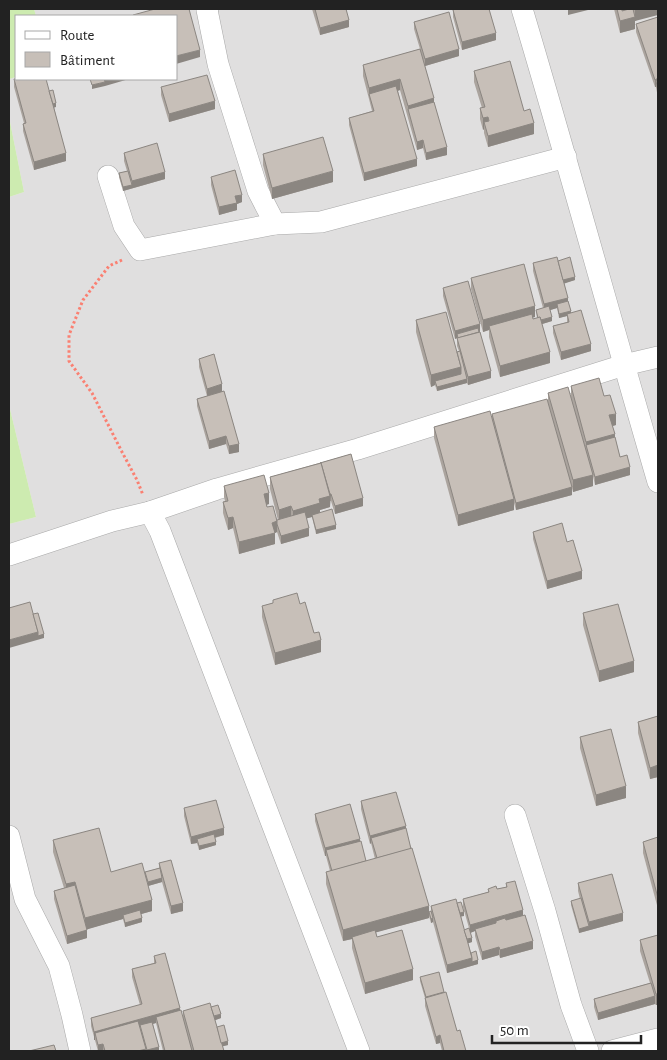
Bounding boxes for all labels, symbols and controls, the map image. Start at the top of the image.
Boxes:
legend [15,15,178,80]
text: Route [60,28,94,43]
text: Bâtiment [60,53,115,68]
scale bar [492,1012,641,1044]
text: 50 m [500,1023,529,1038]

